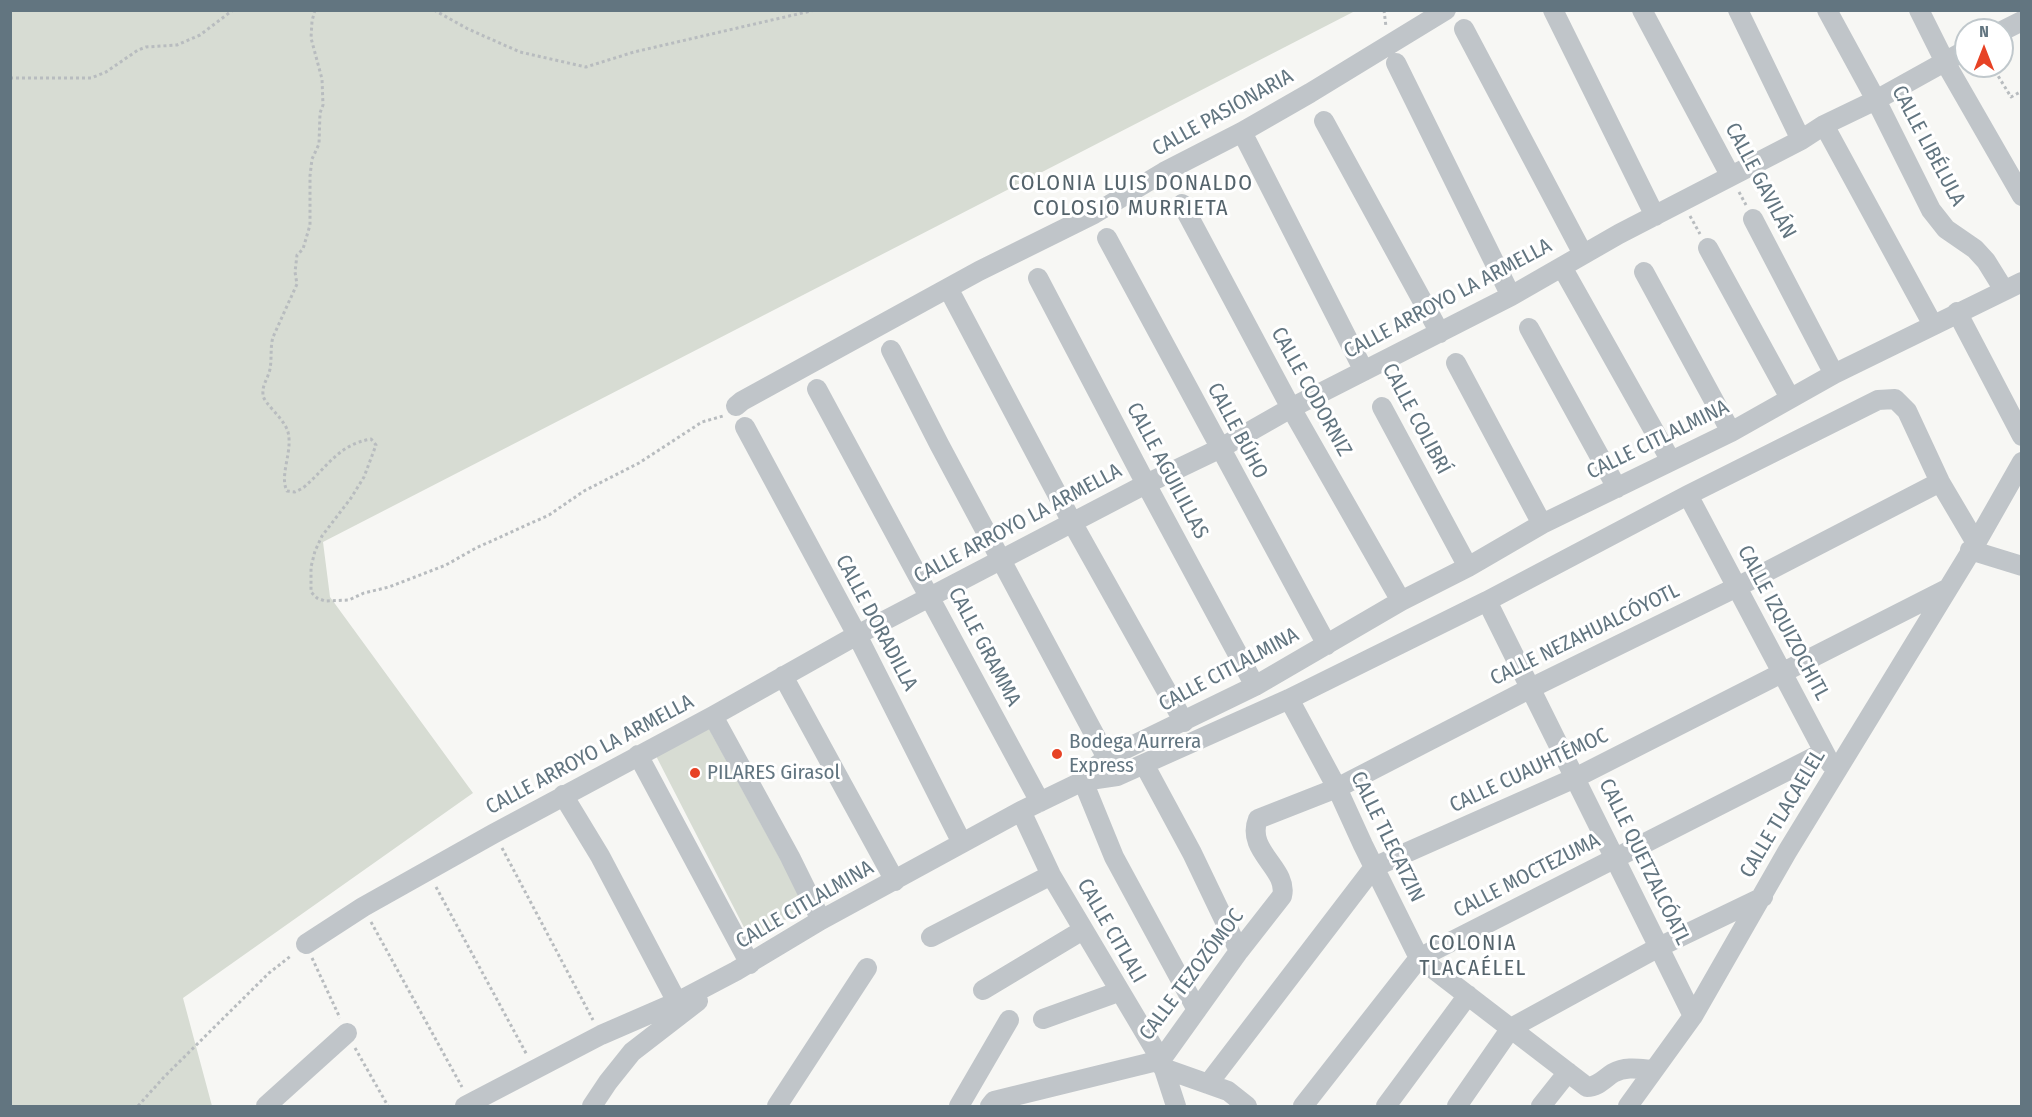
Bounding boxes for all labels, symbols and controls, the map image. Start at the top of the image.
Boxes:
north arrow [1954,18,2014,78]
text: N [1979,22,1989,41]
street label: CALLE PASIONARIA [1148,64,1298,162]
street label: CALLE LIBÉLULA [1886,81,1970,211]
street label: CALLE GAVILÁN [1719,119,1801,243]
district label: COLONIA LUIS DONALDO COLOSIO MURRIETA [1009,171,1253,222]
street label: CALLE ARROYO LA ARMELLA [1340,234,1556,364]
street label: CALLE CODORNIZ [1265,323,1357,461]
street label: CALLE COLIBRÍ [1376,359,1456,479]
street label: CALLE BÚHO [1201,379,1273,483]
street label: CALLE CITLALMINA [1583,395,1733,485]
street label: CALLE AGUILILLAS [1121,399,1213,543]
street label: CALLE ARROYO LA ARMELLA [910,459,1126,589]
street label: CALLE IZQUIZOCHITL [1732,541,1834,705]
street label: CALLE DORADILLA [830,551,922,695]
street label: CALLE NEZAHUALCÓYOTL [1487,578,1683,692]
street label: CALLE GRAMMA [942,583,1026,711]
street label: CALLE CITLALMINA [1155,623,1303,717]
street label: CALLE ARROYO LA ARMELLA [482,690,698,820]
street label: CALLE CUAUHTÉMOC [1446,723,1612,819]
place label: Bodega Aurrera Express [1069,729,1201,779]
street label: CALLE TLACAELEL [1735,745,1831,883]
marker: Bodega Aurrera Express [1050,747,1064,761]
place label: PILARES Girasol [707,760,840,786]
marker: PILARES Girasol [688,766,702,780]
street label: CALLE TLECATZIN [1345,768,1429,906]
street label: CALLE QUETZALCÓATL [1593,775,1695,949]
street label: CALLE MOCTEZUMA [1450,828,1604,924]
street label: CALLE CITLALMINA [732,855,878,955]
street label: CALLE CITLALI [1071,874,1151,988]
street label: CALLE TEZOZÓMOC [1135,904,1249,1046]
district label: COLONIA TLACAÉLEL [1419,931,1527,982]

